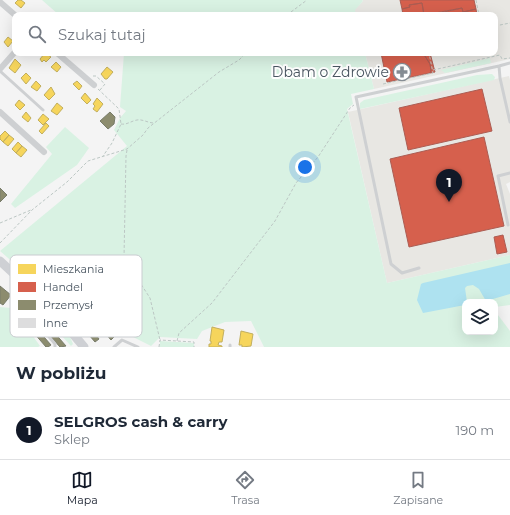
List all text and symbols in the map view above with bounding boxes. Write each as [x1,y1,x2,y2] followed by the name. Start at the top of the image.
[12,12,498,56] search box
[26,23,48,45] icon: search
[58,25,146,44] text: Szukaj tutaj
[392,62,412,82] pharmacy icon: Dbam o Zdrowie
[272,63,389,81] place label: Dbam o Zdrowie
[295,157,315,177] your location
[436,169,462,202] pin: 1
[10,255,142,337] legend
[43,262,104,276] text: Mieszkania
[43,280,83,294] text: Handel
[43,298,94,312] text: Przemysł
[462,299,498,335] map controls
[462,299,498,335] button: layers
[43,316,68,330] text: Inne
[16,363,106,383] text: W pobliżu
[54,412,227,431] text: SELGROS cash & carry
[26,422,32,438] text: 1
[456,422,494,438] text: 190 m
[54,431,90,447] text: Sklep
[67,469,98,507] tab: Mapa
[231,469,260,507] tab: Trasa
[393,469,443,507] tab: Zapisane

